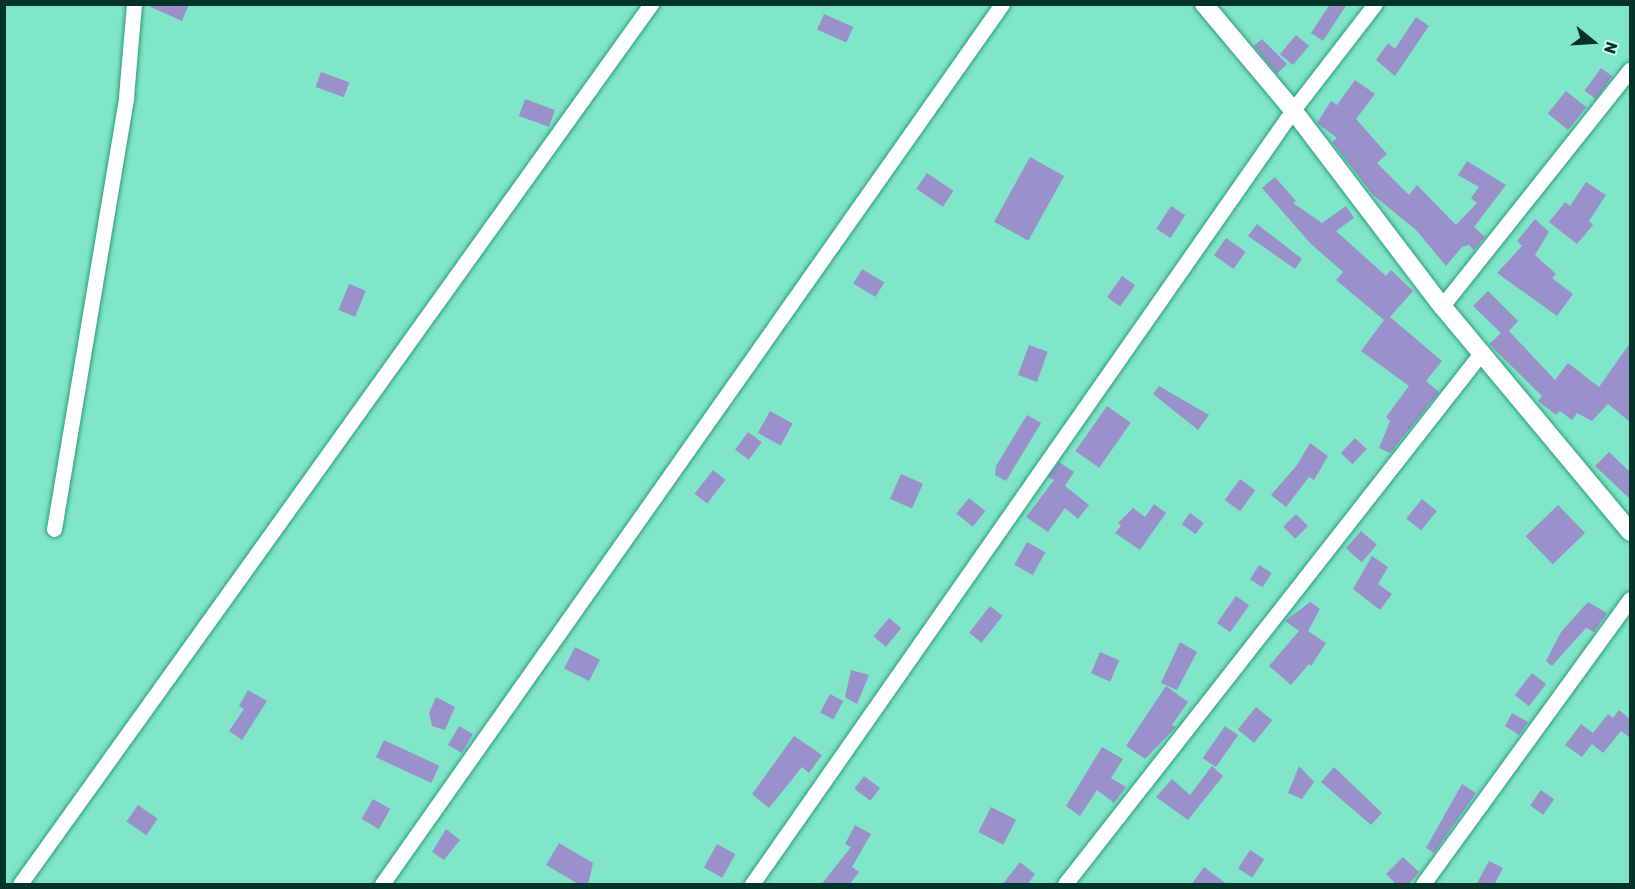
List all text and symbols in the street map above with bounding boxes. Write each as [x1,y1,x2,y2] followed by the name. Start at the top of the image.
[1563,12,1623,72] north arrow
[1600,39,1621,56] text: N

